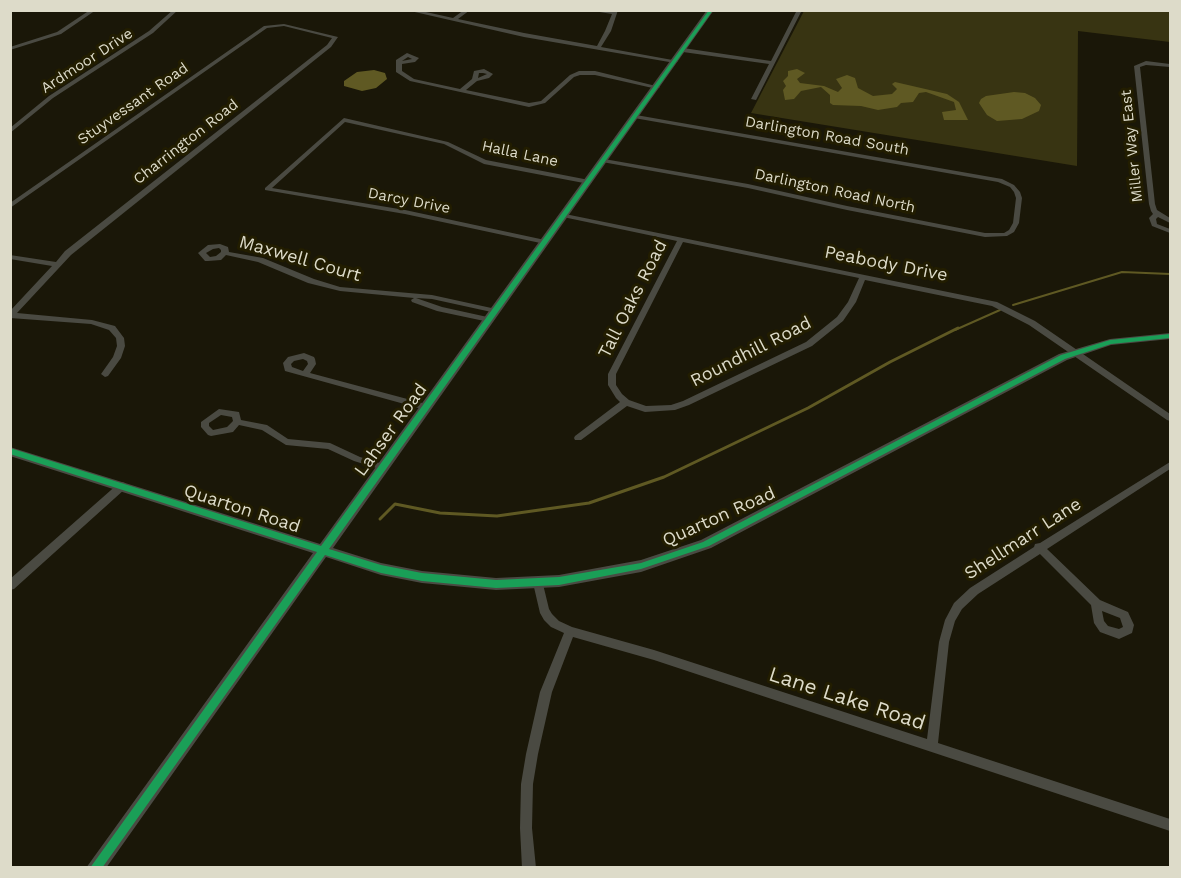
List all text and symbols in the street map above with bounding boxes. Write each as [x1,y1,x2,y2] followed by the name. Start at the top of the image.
[38,25,136,97] street label: Ardmoor Drive
[74,59,192,149] street label: Stuyvessant Road
[1117,89,1147,203] street label: Miller Way East
[130,96,242,188] street label: Charrington Road
[744,113,910,159] street label: Darlington Road South
[480,137,560,171] street label: Halla Lane
[753,165,917,217] street label: Darlington Road North
[366,184,452,218] street label: Darcy Drive
[236,231,364,287] street label: Maxwell Court
[594,236,672,362] street label: Tall Oaks Road
[823,241,949,287] street label: Peabody Drive
[687,312,815,392] street label: Roundhill Road
[350,379,432,481] street label: Lahser Road
[181,480,303,538] street label: Quarton Road
[659,483,779,551] street label: Quarton Road
[961,493,1085,585] street label: Shellmarr Lane
[765,662,929,736] street label: Lane Lake Road

